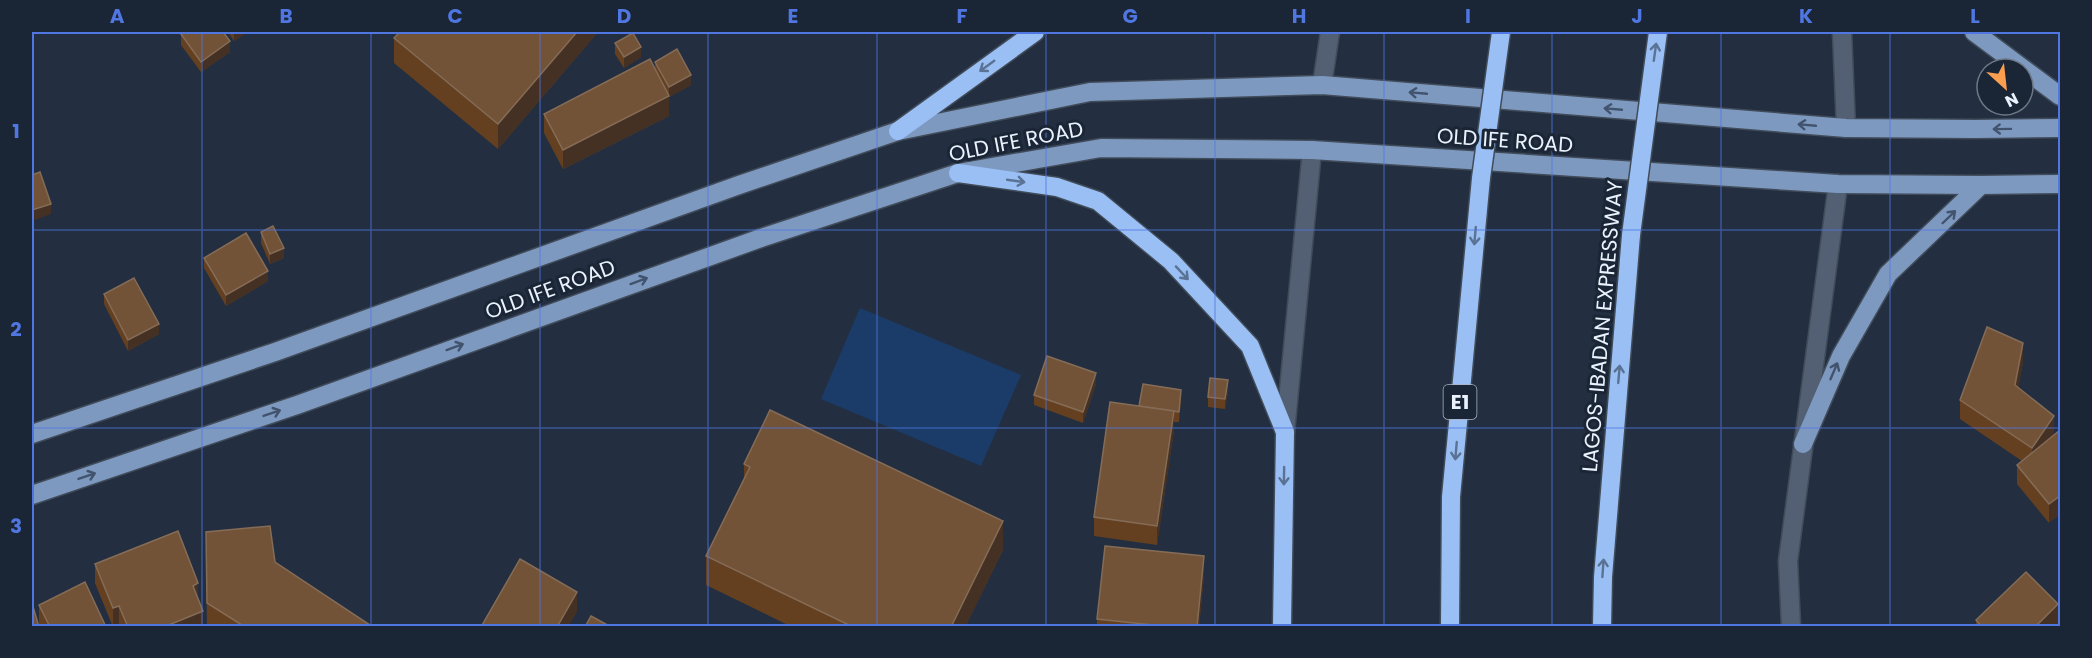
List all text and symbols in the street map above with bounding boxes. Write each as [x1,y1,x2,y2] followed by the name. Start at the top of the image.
[110,2,125,30] text: A
[279,2,293,30] text: B
[447,2,463,30] text: C
[617,2,631,30] text: D
[788,2,798,30] text: E
[957,2,968,30] text: F
[1122,2,1138,30] text: G
[1292,2,1306,30] text: H
[1465,2,1471,30] text: I
[1631,2,1643,30] text: J
[1799,2,1813,30] text: K
[1970,2,1980,30] text: L
[1650,42,1661,62] one-way arrow
[1975,57,2035,117] north arrow
[980,60,996,72] one-way arrow
[1409,87,1429,98] one-way arrow
[2001,87,2022,113] text: N
[1603,103,1623,114] one-way arrow
[946,114,1086,168] street label: OLD IFE ROAD
[12,117,20,145] text: 1
[1798,119,1818,130] one-way arrow
[1436,121,1574,159] street label: OLD IFE ROAD
[1993,123,2013,135] one-way arrow
[1006,176,1026,187] one-way arrow
[1575,179,1629,473] street label: LAGOS-IBADAN EXPRESSWAY
[1942,209,1957,224] one-way arrow
[1469,225,1480,245] one-way arrow
[481,252,619,326] street label: OLD IFE ROAD
[1175,265,1189,280] one-way arrow
[629,275,648,286] one-way arrow
[10,315,22,343] text: 2
[445,341,464,352] one-way arrow
[1829,362,1840,381] one-way arrow
[1614,364,1625,384] one-way arrow
[1444,385,1476,419] road number: E1
[262,407,281,418] one-way arrow
[1450,440,1461,460] one-way arrow
[1278,465,1290,485] one-way arrow
[77,469,96,480] one-way arrow
[10,512,22,540] text: 3
[1598,559,1609,579] one-way arrow

